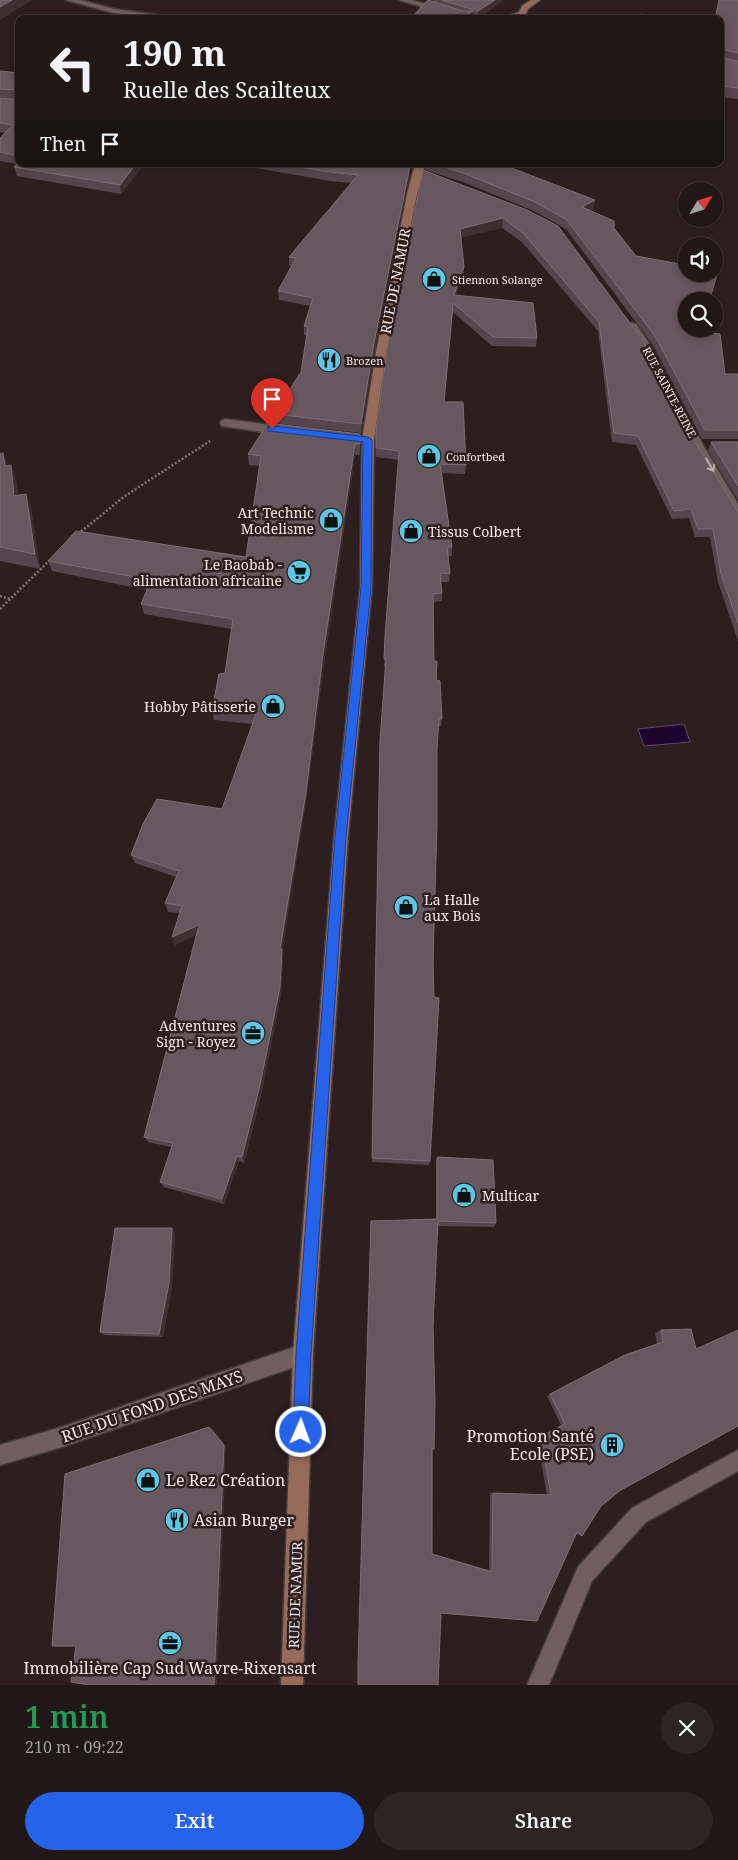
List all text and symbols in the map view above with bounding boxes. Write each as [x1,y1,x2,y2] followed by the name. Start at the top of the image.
[123,29,226,76] text: 190 m
[40,35,105,100] icon: left
[123,74,330,104] text: Ruelle des Scailteux
[96,130,124,158] icon: arrive
[40,131,86,157] text: Then
[678,182,722,228] north arrow
[678,182,723,337] map controls
[375,226,415,335] street label: RUE DE NAMUR
[678,237,723,282] button: sound
[421,266,447,292] shop icon: Stiennon Solange
[452,272,543,287] place label: Stiennon Solange
[678,292,723,337] button: search
[640,344,700,440] street label: RUE SAINTE-REINE
[316,347,342,373] restaurant icon: Brozen
[346,353,383,368] place label: Brozen
[251,378,293,429] pin
[258,385,286,413] icon: arrive
[416,443,442,469] shop icon: Confortbed
[446,449,505,464] place label: Confortbed
[705,458,715,472] one-way arrow
[237,503,314,538] place label: Art Technic Modelisme
[318,507,344,533] shop icon: Art Technic Modelisme
[398,518,424,544] shop icon: Tissus Colbert
[428,522,521,541] place label: Tissus Colbert
[133,555,282,590] place label: Le Baobab - alimentation africaine
[286,559,312,585] supermarket icon: Le Baobab - alimentation africaine
[260,693,286,719] shop icon: Hobby Pâtisserie
[144,697,256,716] place label: Hobby Pâtisserie
[424,890,481,925] place label: La Halle aux Bois
[393,894,419,920] shop icon: La Halle aux Bois
[156,1016,236,1051] place label: Adventures Sign - Royez
[240,1020,266,1046] office icon: Adventures Sign - Royez
[451,1182,477,1208] shop icon: Multicar
[482,1186,540,1205] place label: Multicar
[58,1365,246,1447] street label: RUE DU FOND DES MAYS
[274,1405,326,1457] position arrow
[467,1425,594,1465] place label: Promotion Santé Ecole (PSE)
[599,1432,625,1458] building icon: Promotion Santé Ecole (PSE)
[135,1467,161,1493] shop icon: Le Rez Création
[166,1469,285,1491] place label: Le Rez Création
[164,1507,190,1533] restaurant icon: Asian Burger
[194,1509,294,1531] place label: Asian Burger
[284,1540,306,1649] street label: RUE DE NAMUR
[157,1630,183,1656] office icon: Immobilière Cap Sud Wavre-Rixensart
[24,1657,317,1679] place label: Immobilière Cap Sud Wavre-Rixensart
[25,1696,109,1737] text: 1 min
[661,1702,713,1754] button: close
[25,1736,124,1758] text: 210 m · 09:22
[25,1792,364,1850] button: Exit
[374,1792,713,1850] button: Share

